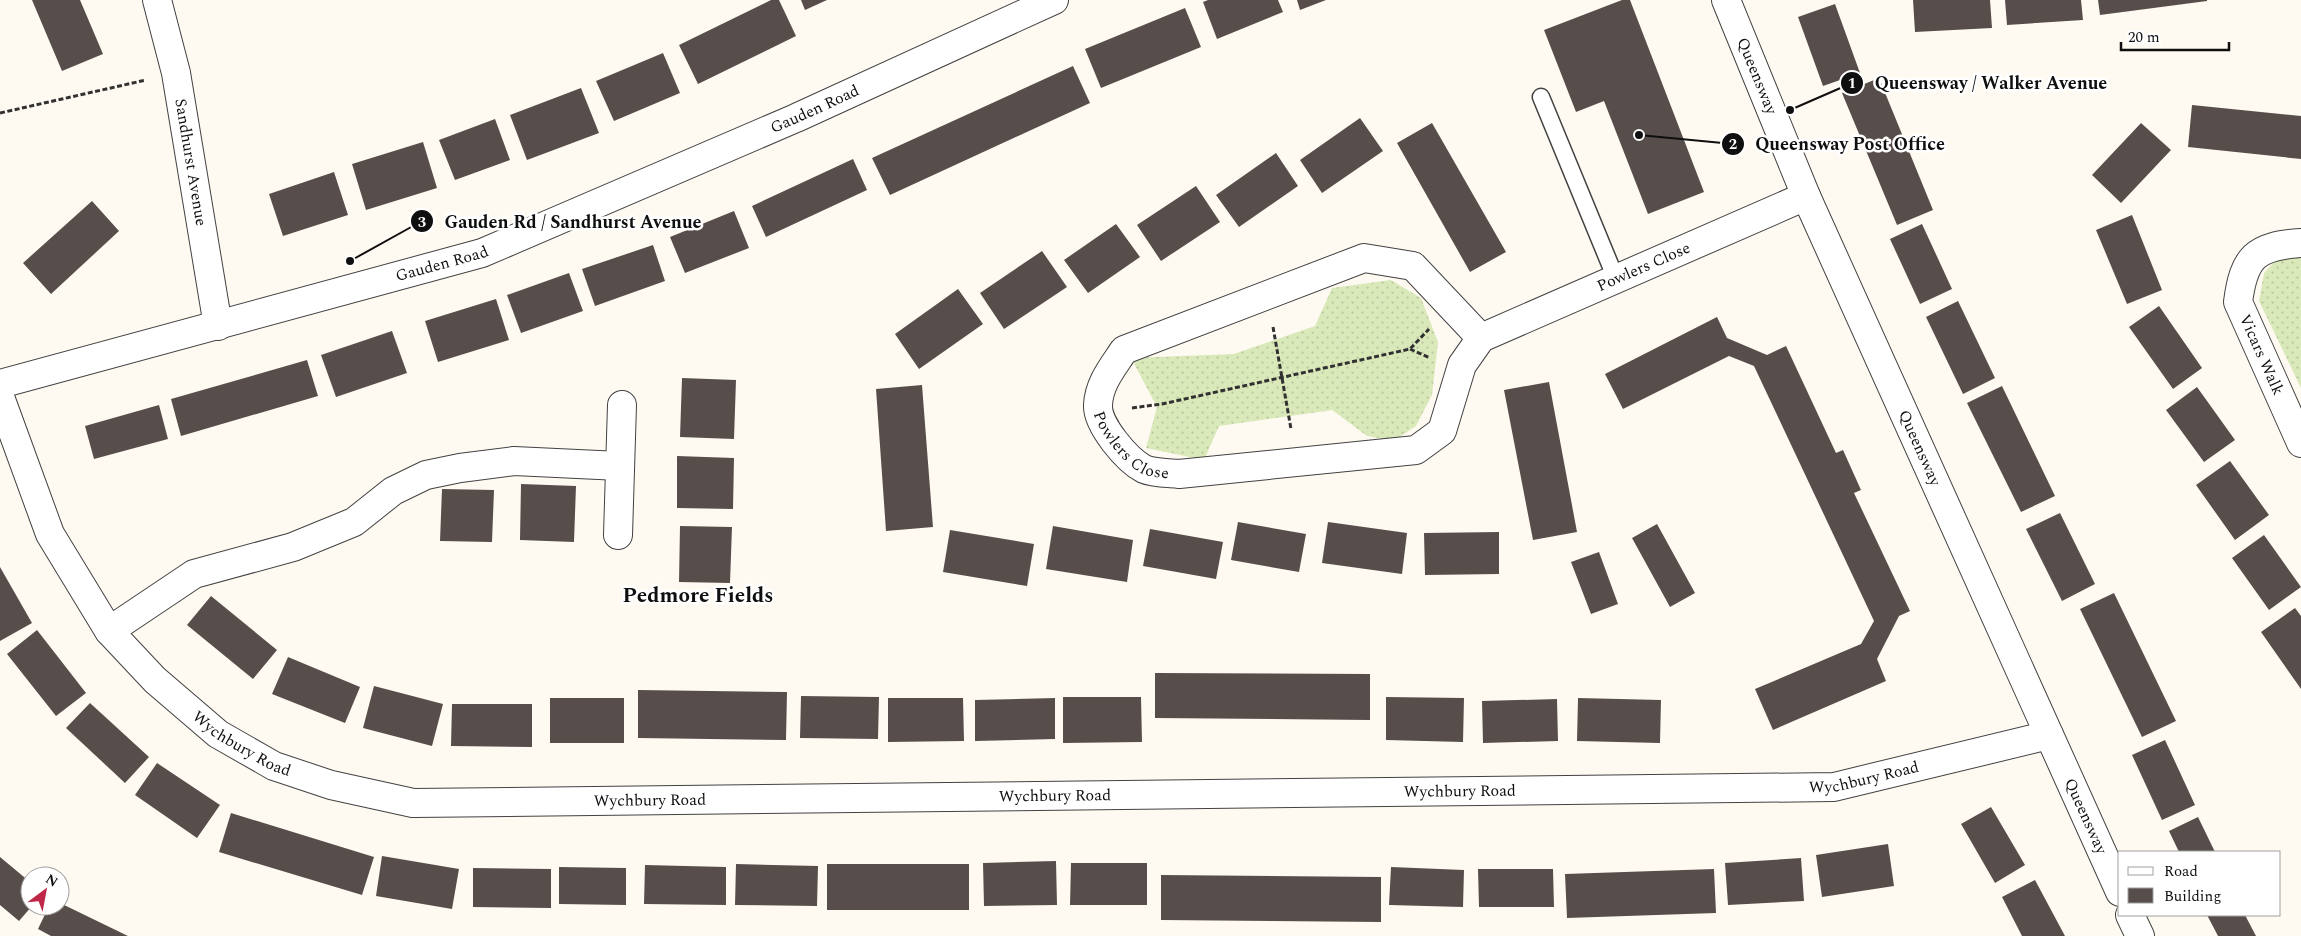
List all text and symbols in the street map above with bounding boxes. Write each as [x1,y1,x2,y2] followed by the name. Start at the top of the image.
[2121,20,2228,52] scale bar
[2128,26,2160,49] text: 20 m
[1731,34,1784,119] street label: Queensway
[1840,66,2117,99] callout: Queensway / Walker Avenue
[1875,70,2107,97] text: Queensway / Walker Avenue
[1848,72,1856,95] text: 1
[767,79,863,140] street label: Gauden Road
[168,97,213,228] street label: Sandhurst Avenue
[1720,127,1955,160] callout: Queensway Post Office
[1755,131,1945,158] text: Queensway Post Office
[1729,133,1737,156] text: 2
[409,205,711,238] callout: Gauden Rd / Sandhurst Avenue
[445,209,702,236] text: Gauden Rd / Sandhurst Avenue
[418,211,426,234] text: 3
[1593,236,1694,298] street label: Powlers Close
[393,240,492,288] street label: Gauden Road
[2233,310,2290,399] street label: Vicars Walk
[1892,406,1948,491] street label: Queensway
[1087,408,1170,485] street label: Powlers Close
[623,580,773,612] district label: Pedmore Fields
[187,705,294,783] street label: Wychbury Road
[1809,755,1921,799] street label: Wychbury Road
[2058,774,2114,859] street label: Queensway
[1404,779,1516,804] street label: Wychbury Road
[999,783,1111,808] street label: Wychbury Road
[594,788,706,813] street label: Wychbury Road
[2118,851,2281,916] legend
[2164,860,2198,883] text: Road
[20,866,70,916] north arrow
[41,868,62,892] text: N
[2164,885,2221,908] text: Building

